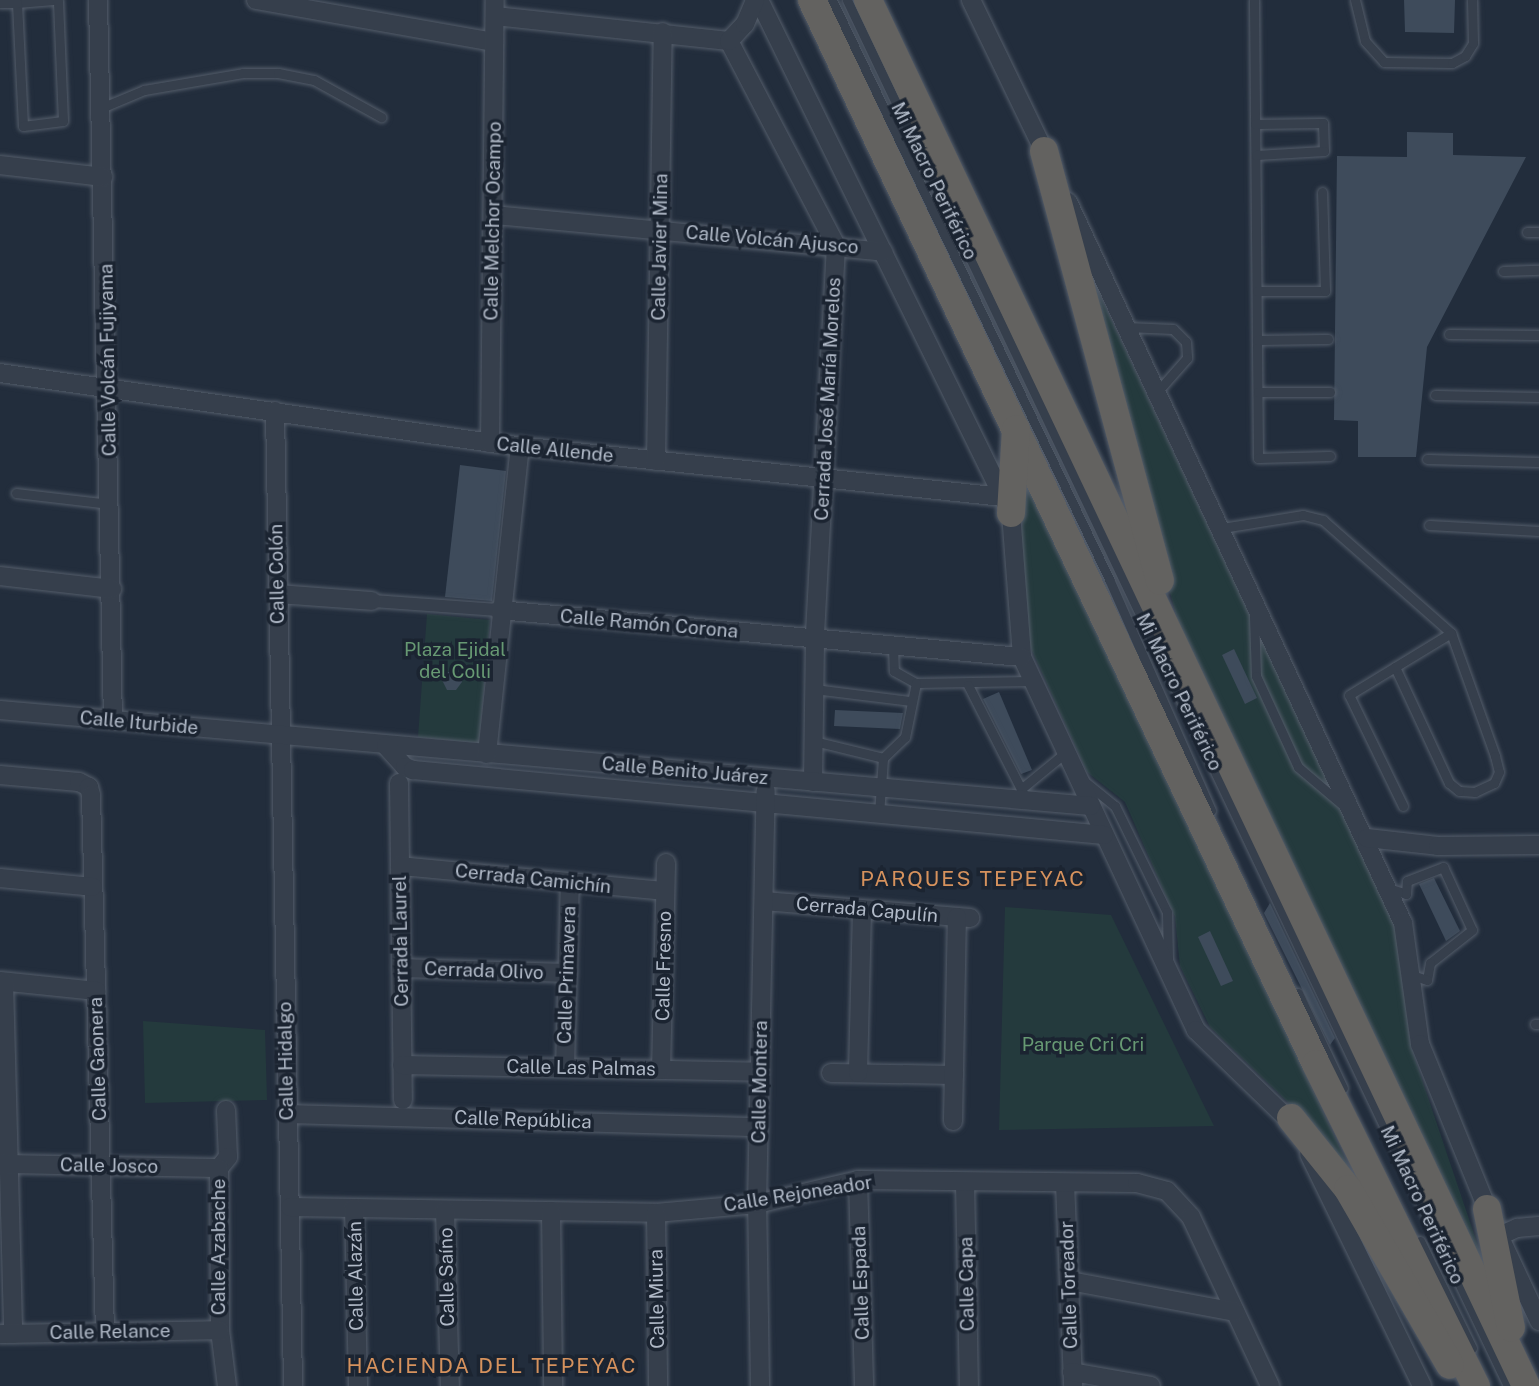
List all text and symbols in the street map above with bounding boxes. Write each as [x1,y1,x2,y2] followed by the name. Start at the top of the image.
[886,99,982,263] street label: Mi Macro Periférico
[480,121,506,321] street label: Calle Melchor Ocampo
[647,173,673,321] street label: Calle Javier Mina
[684,221,860,259] street label: Calle Volcán Ajusco
[95,263,121,457] street label: Calle Volcán Fujiyama
[810,277,846,521] street label: Cerrada José María Morelos
[495,433,615,467] street label: Calle Allende
[265,524,289,624] street label: Calle Colón
[559,605,739,643] street label: Calle Ramón Corona
[1131,610,1227,774] street label: Mi Macro Periférico
[404,639,506,683] park label: Plaza Ejidal del Colli
[79,706,199,740] street label: Calle Iturbide
[601,752,769,790] street label: Calle Benito Juárez
[454,859,612,899] street label: Cerrada Camichín
[862,866,1084,892] district label: PARQUES TEPEYAC
[388,875,414,1007] street label: Cerrada Laurel
[795,892,939,928] street label: Cerrada Capulín
[553,906,581,1044] street label: Calle Primavera
[652,911,676,1021] street label: Calle Fresno
[424,958,544,984] street label: Cerrada Olivo
[84,997,112,1121] street label: Calle Gaonera
[274,1001,298,1121] street label: Calle Hidalgo
[748,1020,772,1144] street label: Calle Montera
[1022,1034,1144,1056] park label: Parque Cri Cri
[506,1055,656,1081] street label: Calle Las Palmas
[454,1106,592,1134] street label: Calle República
[1375,1122,1469,1288] street label: Mi Macro Periférico
[60,1154,158,1178] street label: Calle Josco
[722,1171,874,1217] street label: Calle Rejoneador
[208,1179,230,1315] street label: Calle Azabache
[344,1221,368,1331] street label: Calle Alazán
[1055,1221,1083,1349] street label: Calle Toreador
[848,1225,874,1341] street label: Calle Espada
[435,1227,459,1327] street label: Calle Saíno
[955,1236,979,1332] street label: Calle Capa
[645,1249,669,1349] street label: Calle Miura
[49,1320,171,1344] street label: Calle Relance
[349,1353,635,1379] district label: HACIENDA DEL TEPEYAC

